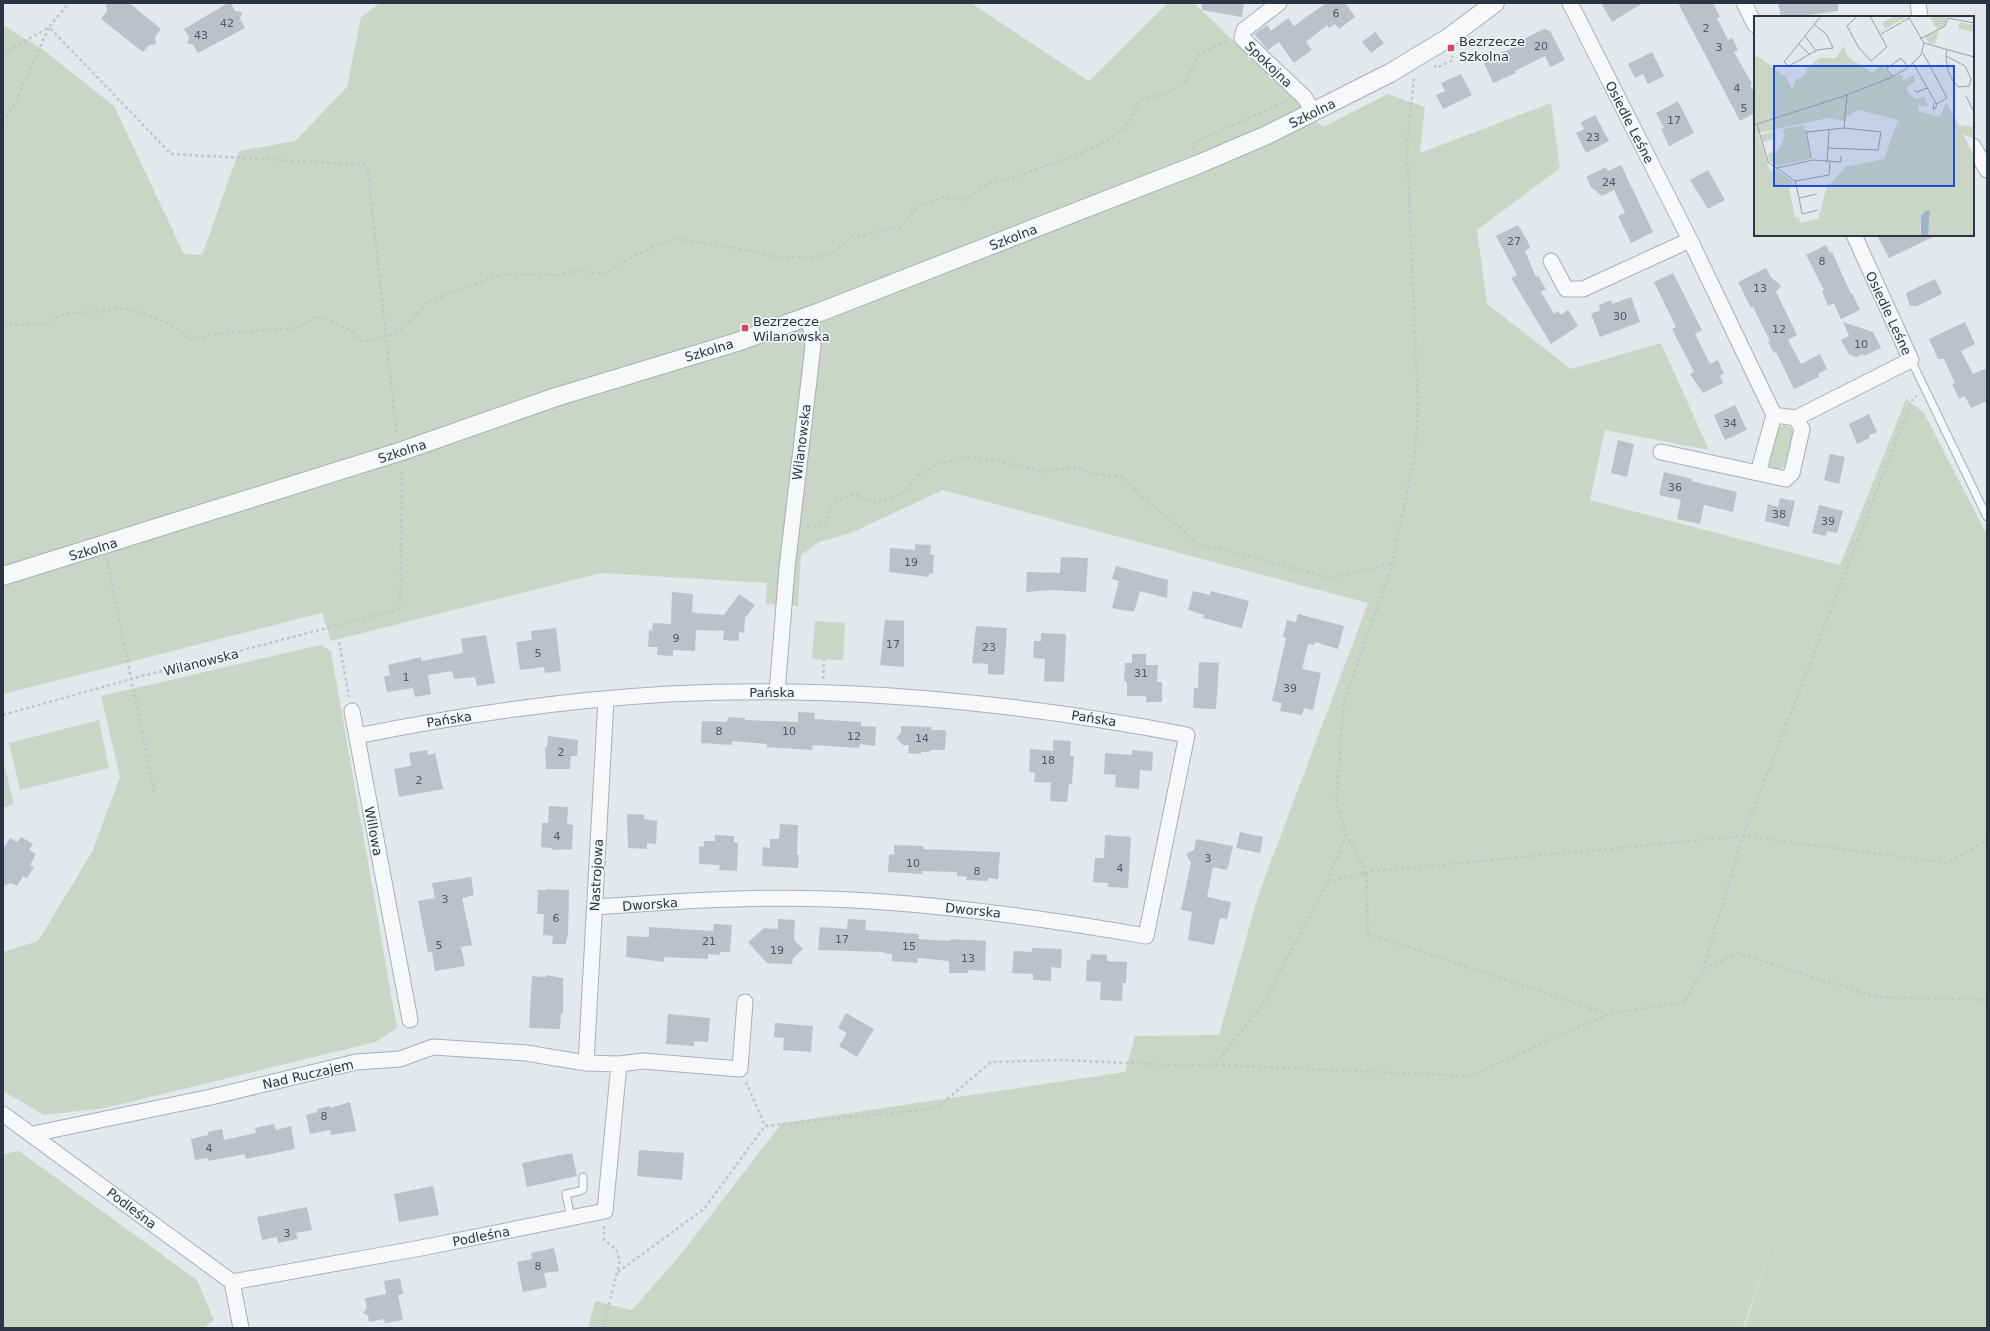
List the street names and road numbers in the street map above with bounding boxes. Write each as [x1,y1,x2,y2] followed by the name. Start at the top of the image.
[1242,38,1295,90] street label: Spokojna
[1602,78,1657,166] street label: Osiedle Leśne
[1286,96,1338,131] street label: Szkolna
[987,222,1039,253] street label: Szkolna
[1863,269,1914,357] street label: Osiedle Leśne
[683,336,735,365] street label: Szkolna
[789,403,814,481] street label: Wilanowska
[376,437,428,466] street label: Szkolna
[67,535,119,564] street label: Szkolna
[162,646,240,679] street label: Wilanowska
[749,685,795,700] street label: Pańska
[1070,708,1118,729] street label: Pańska
[425,709,473,730] street label: Pańska
[361,805,386,857] street label: Willowa
[587,838,606,912] street label: Nastrojowa
[622,895,678,914] street label: Dworska
[944,900,1002,921] street label: Dworska
[261,1057,355,1092] street label: Nad Ruczajem
[104,1185,159,1232] street label: Podleśna
[451,1224,511,1249] street label: Podleśna

